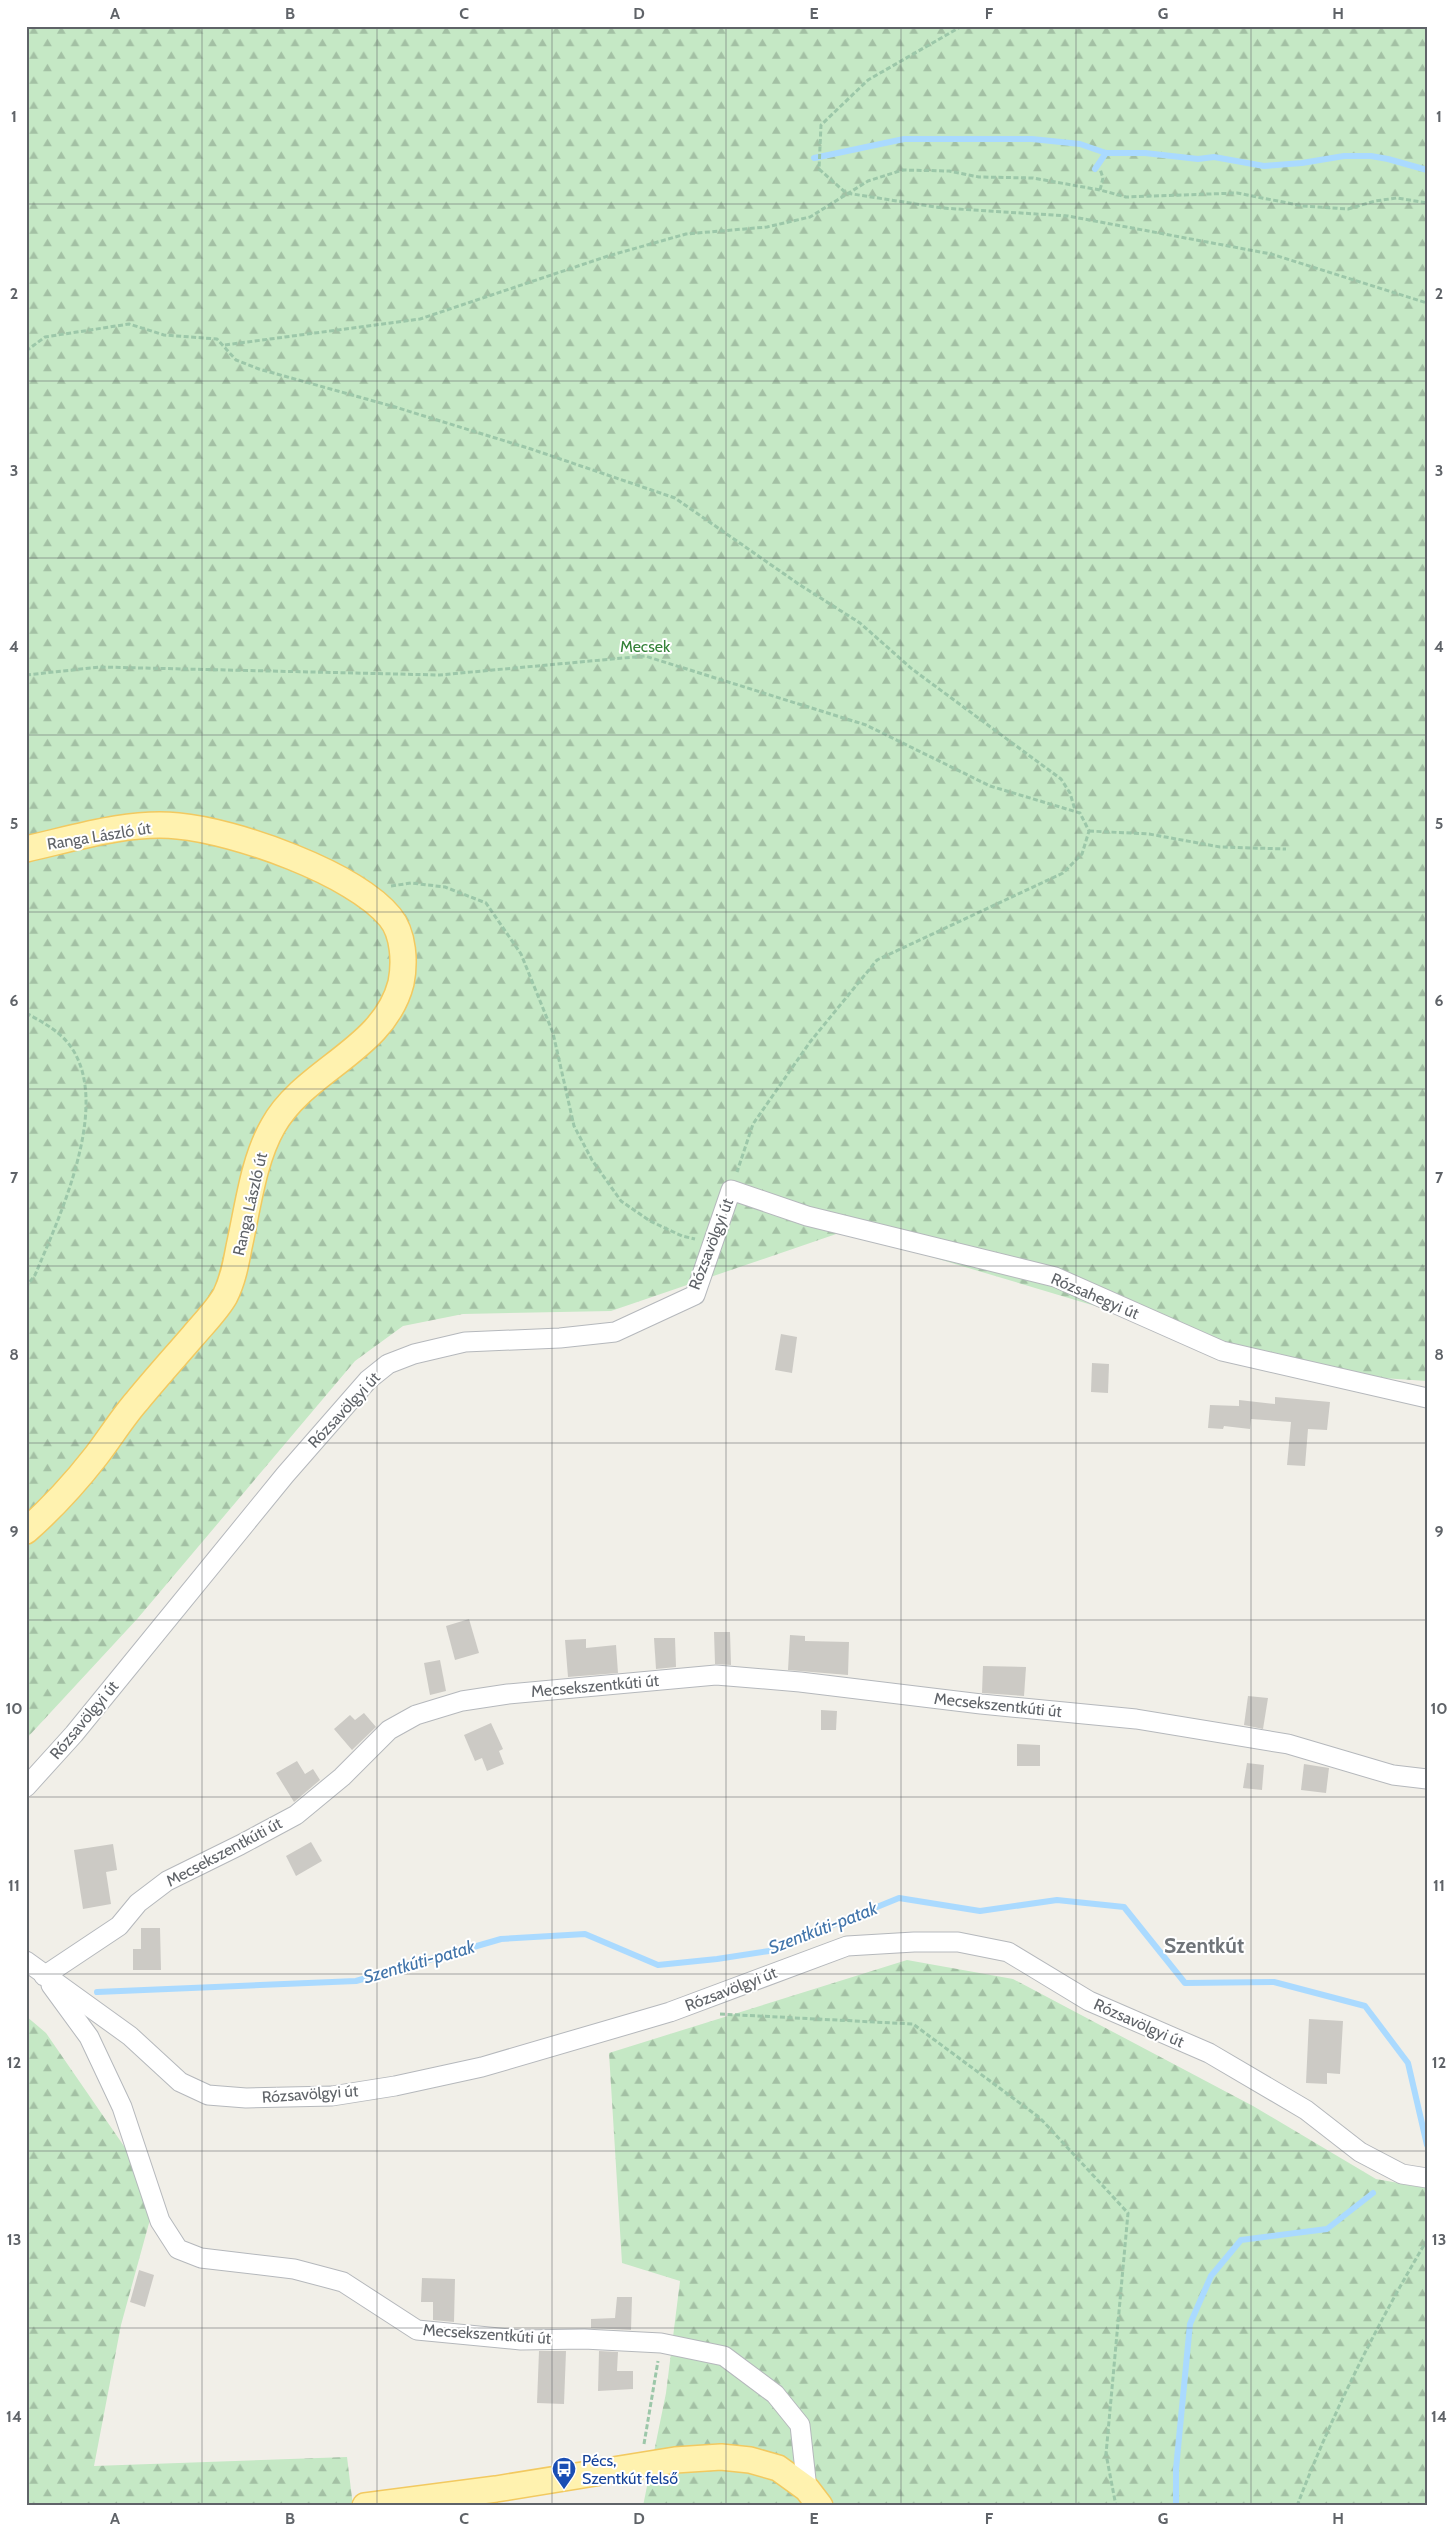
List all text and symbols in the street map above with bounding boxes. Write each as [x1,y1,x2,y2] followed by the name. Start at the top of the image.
[110,4,120,23] text: A
[285,4,295,23] text: B
[459,4,469,23] text: C
[633,4,645,23] text: D
[809,4,819,23] text: E
[985,4,994,23] text: F
[1158,4,1168,23] text: G
[1332,4,1344,23] text: H
[11,107,17,126] text: 1
[1436,107,1442,126] text: 1
[10,284,18,303] text: 2
[1435,284,1443,303] text: 2
[10,461,18,480] text: 3
[1435,461,1443,480] text: 3
[9,637,19,656] text: 4
[620,637,671,656] park label: Mecsek
[1434,637,1444,656] text: 4
[10,814,18,833] text: 5
[1435,814,1443,833] text: 5
[46,818,153,854] street label: Ranga László út
[10,991,19,1010] text: 6
[1435,991,1444,1010] text: 6
[229,1150,271,1257] street label: Ranga László út
[10,1168,19,1187] text: 7
[1435,1168,1444,1187] text: 7
[685,1195,737,1293] street label: Rózsavölgyi út
[1048,1269,1142,1323] street label: Rózsahegyi út
[9,1345,19,1364] text: 8
[1434,1345,1444,1364] text: 8
[304,1368,384,1452] street label: Rózsavölgyi út
[10,1522,19,1541] text: 9
[1435,1522,1444,1541] text: 9
[530,1671,660,1701] street label: Mecsekszentkúti út
[46,1676,123,1763] street label: Rózsavölgyi út
[933,1689,1063,1721] street label: Mecsekszentkúti út
[5,1699,23,1718] text: 10
[1430,1699,1448,1718] text: 10
[163,1813,286,1891] street label: Mecsekszentkúti út
[8,1876,20,1895] text: 11
[1433,1876,1445,1895] text: 11
[765,1897,882,1959] water label: Szentkúti-patak
[1164,1933,1244,1958] district label: Szentkút
[361,1935,479,1988] water label: Szentkúti-patak
[682,1963,780,2015] street label: Rózsavölgyi út
[1091,1995,1188,2052] street label: Rózsavölgyi út
[7,2053,21,2072] text: 12
[1432,2053,1446,2072] text: 12
[261,2081,359,2107] street label: Rózsavölgyi út
[7,2230,21,2249] text: 13
[1432,2230,1446,2249] text: 13
[422,2320,552,2348] street label: Mecsekszentkúti út
[6,2407,22,2426] text: 14
[1431,2407,1447,2426] text: 14
[582,2451,678,2488] place label: Pécs, Szentkút felső
[551,2456,577,2490] bus stop icon: Pécs, Szentkút felső
[110,2509,120,2528] text: A
[285,2509,295,2528] text: B
[459,2509,469,2528] text: C
[633,2509,645,2528] text: D
[809,2509,819,2528] text: E
[985,2509,994,2528] text: F
[1158,2509,1168,2528] text: G
[1332,2509,1344,2528] text: H

